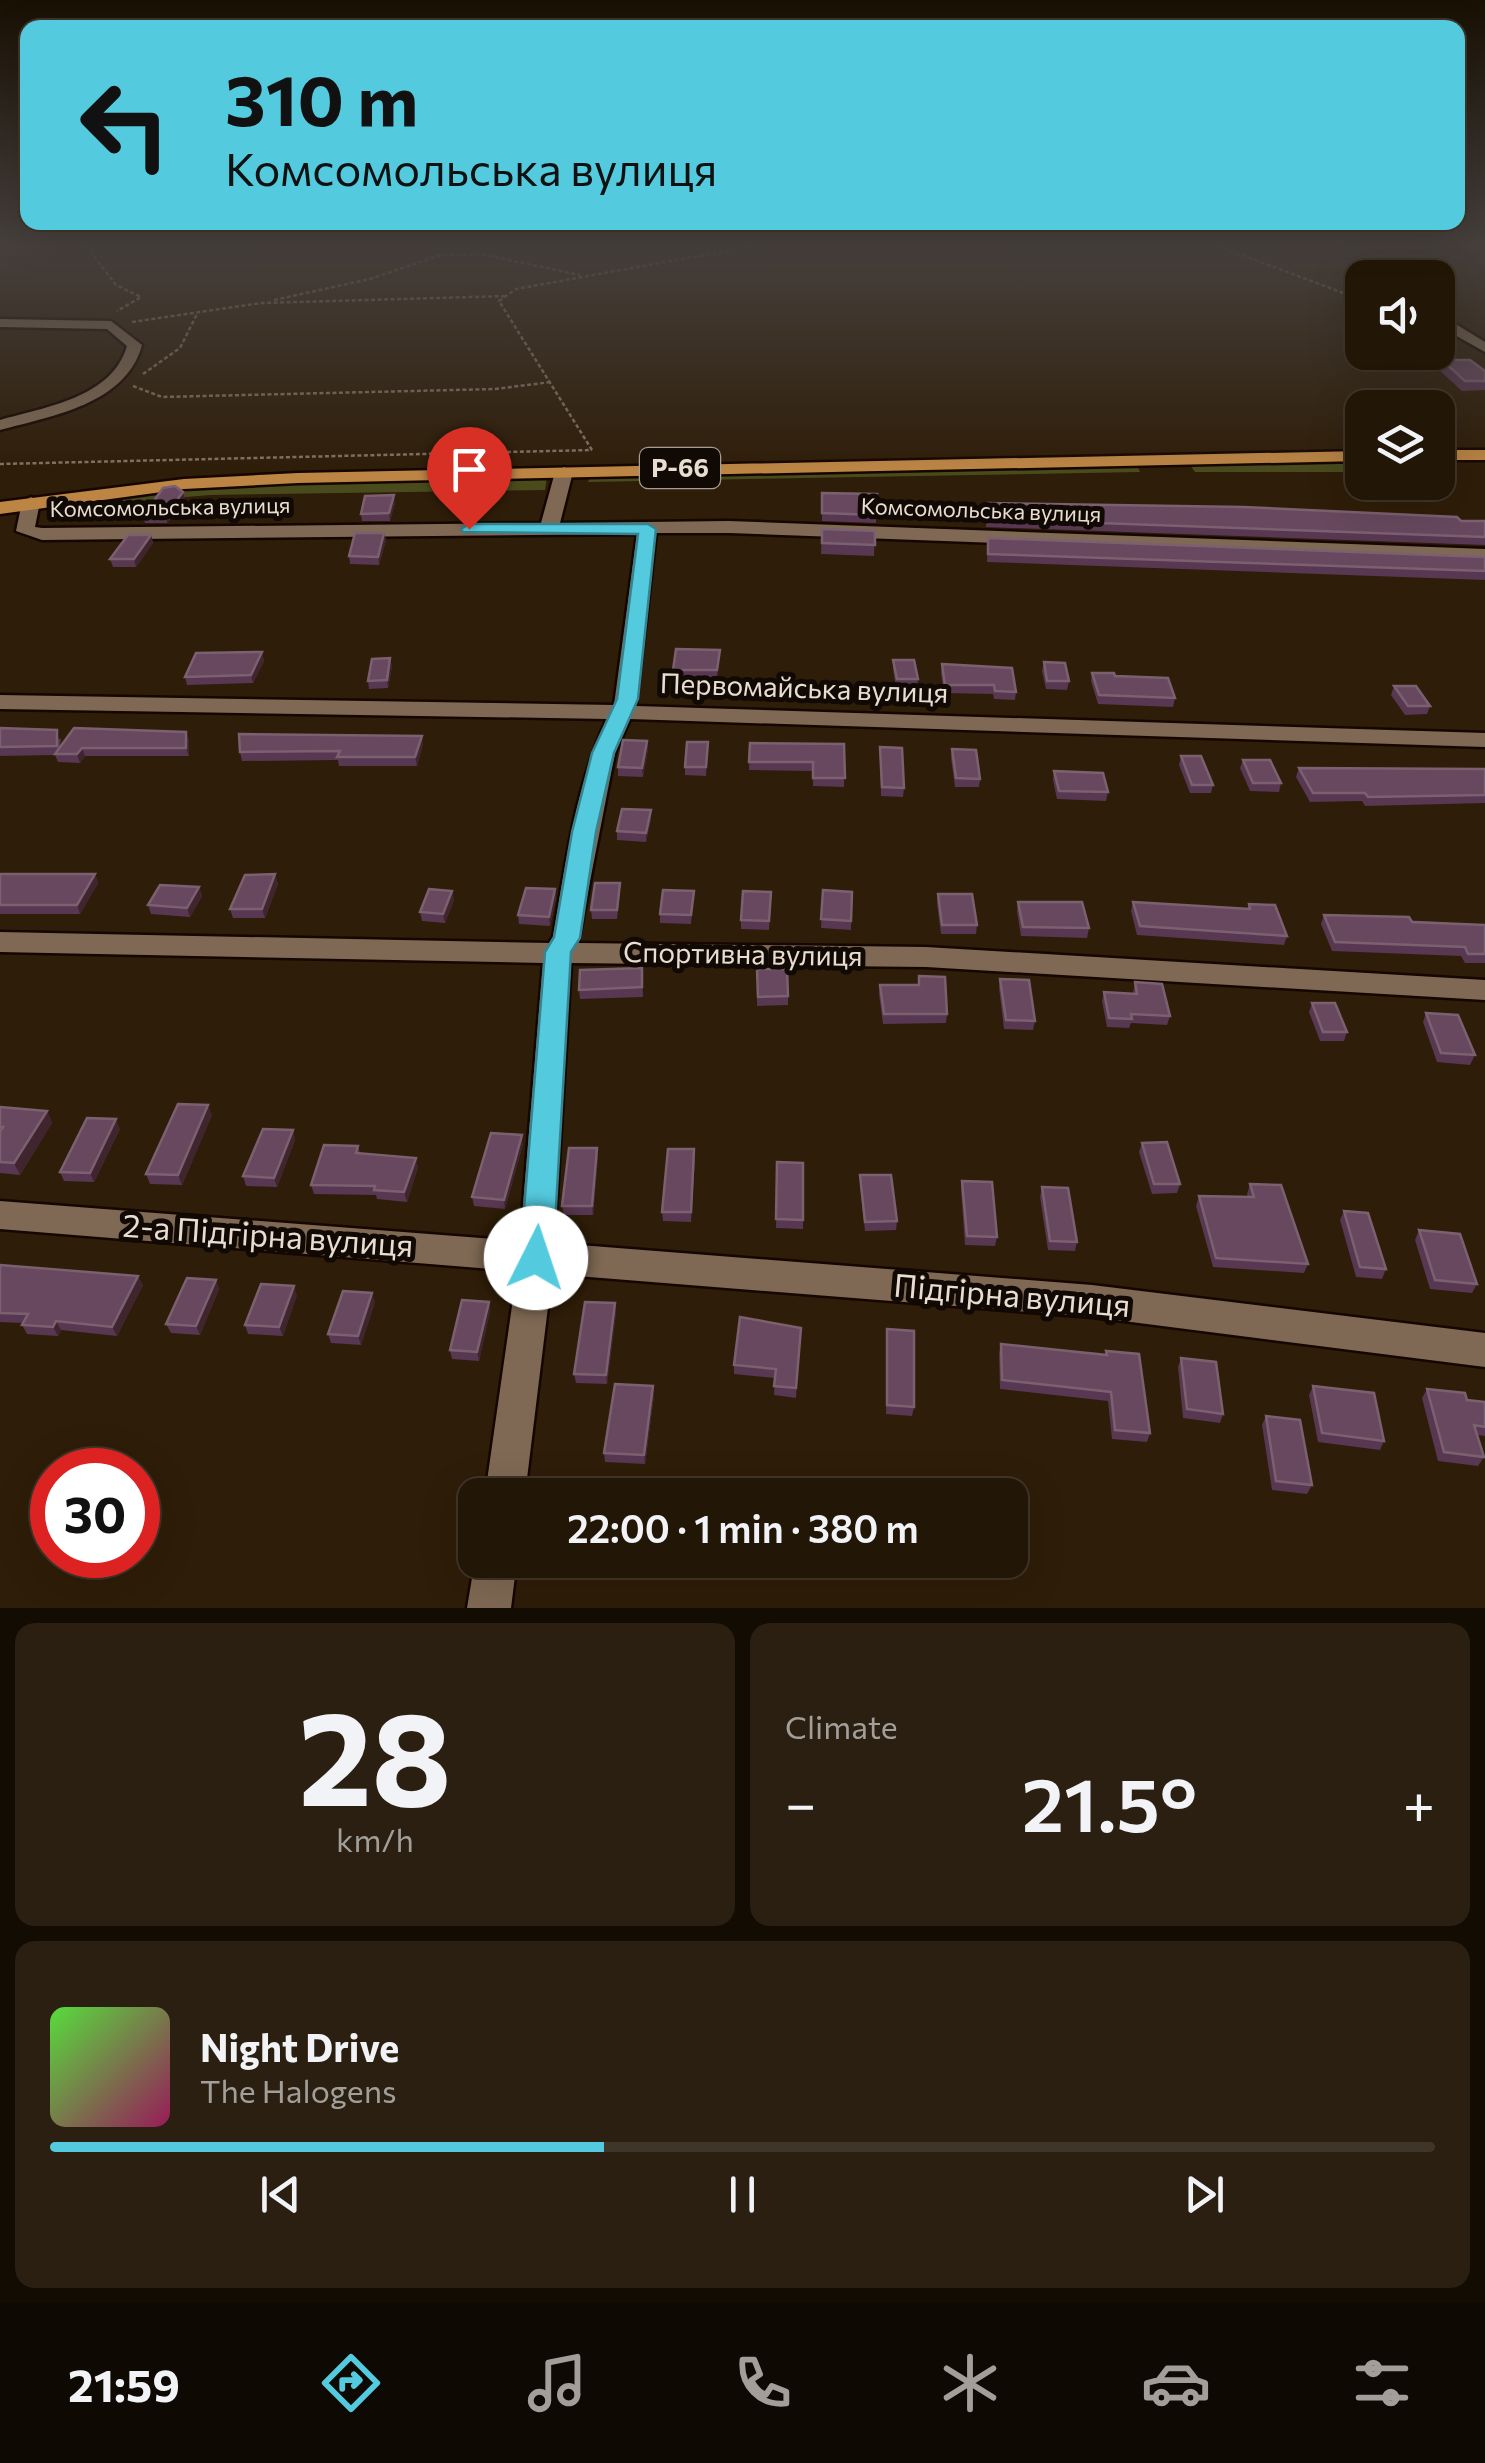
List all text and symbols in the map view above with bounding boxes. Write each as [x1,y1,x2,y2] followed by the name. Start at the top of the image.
[225,55,418,140] text: 310 m
[60,60,190,190] icon: left
[225,140,717,195] text: Комсомольська вулиця
[1345,260,1455,500] map controls
[1345,260,1455,370] button: sound
[1345,390,1455,500] button: layers
[427,427,512,530] pin
[442,442,497,497] icon: arrive
[640,448,720,488] road number: Р-66
[49,491,291,522] street label: Комсомольська вулиця
[860,492,1102,527] street label: Комсомольська вулиця
[659,665,949,709] street label: Первомайська вулиця
[623,934,863,972] street label: Спортивна вулиця
[121,1204,415,1264] street label: 2-а Підгірна вулиця
[484,1206,588,1310] position arrow
[892,1264,1132,1324] street label: Підгірна вулиця
[30,1448,160,1578] speed limit sign: 30
[567,1504,919,1551] text: 22:00 · 1 min · 380 m
[298,1674,452,1833] text: 28
[785,1706,898,1746] text: Climate
[1022,1756,1197,1847] text: 21.5°
[785,1768,816,1835] text: −
[1403,1768,1435,1835] text: +
[336,1819,414,1859] text: km/h
[200,2023,399,2070] text: Night Drive
[200,2070,397,2110] text: The Halogens
[253,2167,308,2222] icon: previous
[715,2167,770,2222] icon: pause
[1177,2167,1232,2222] icon: next
[316,2348,386,2418] icon: directions
[522,2348,592,2418] icon: music
[728,2348,798,2418] icon: phone
[935,2348,1005,2418] icon: climate
[1141,2348,1211,2418] icon: car
[1347,2348,1417,2418] icon: filters
[68,2356,180,2411] text: 21:59

